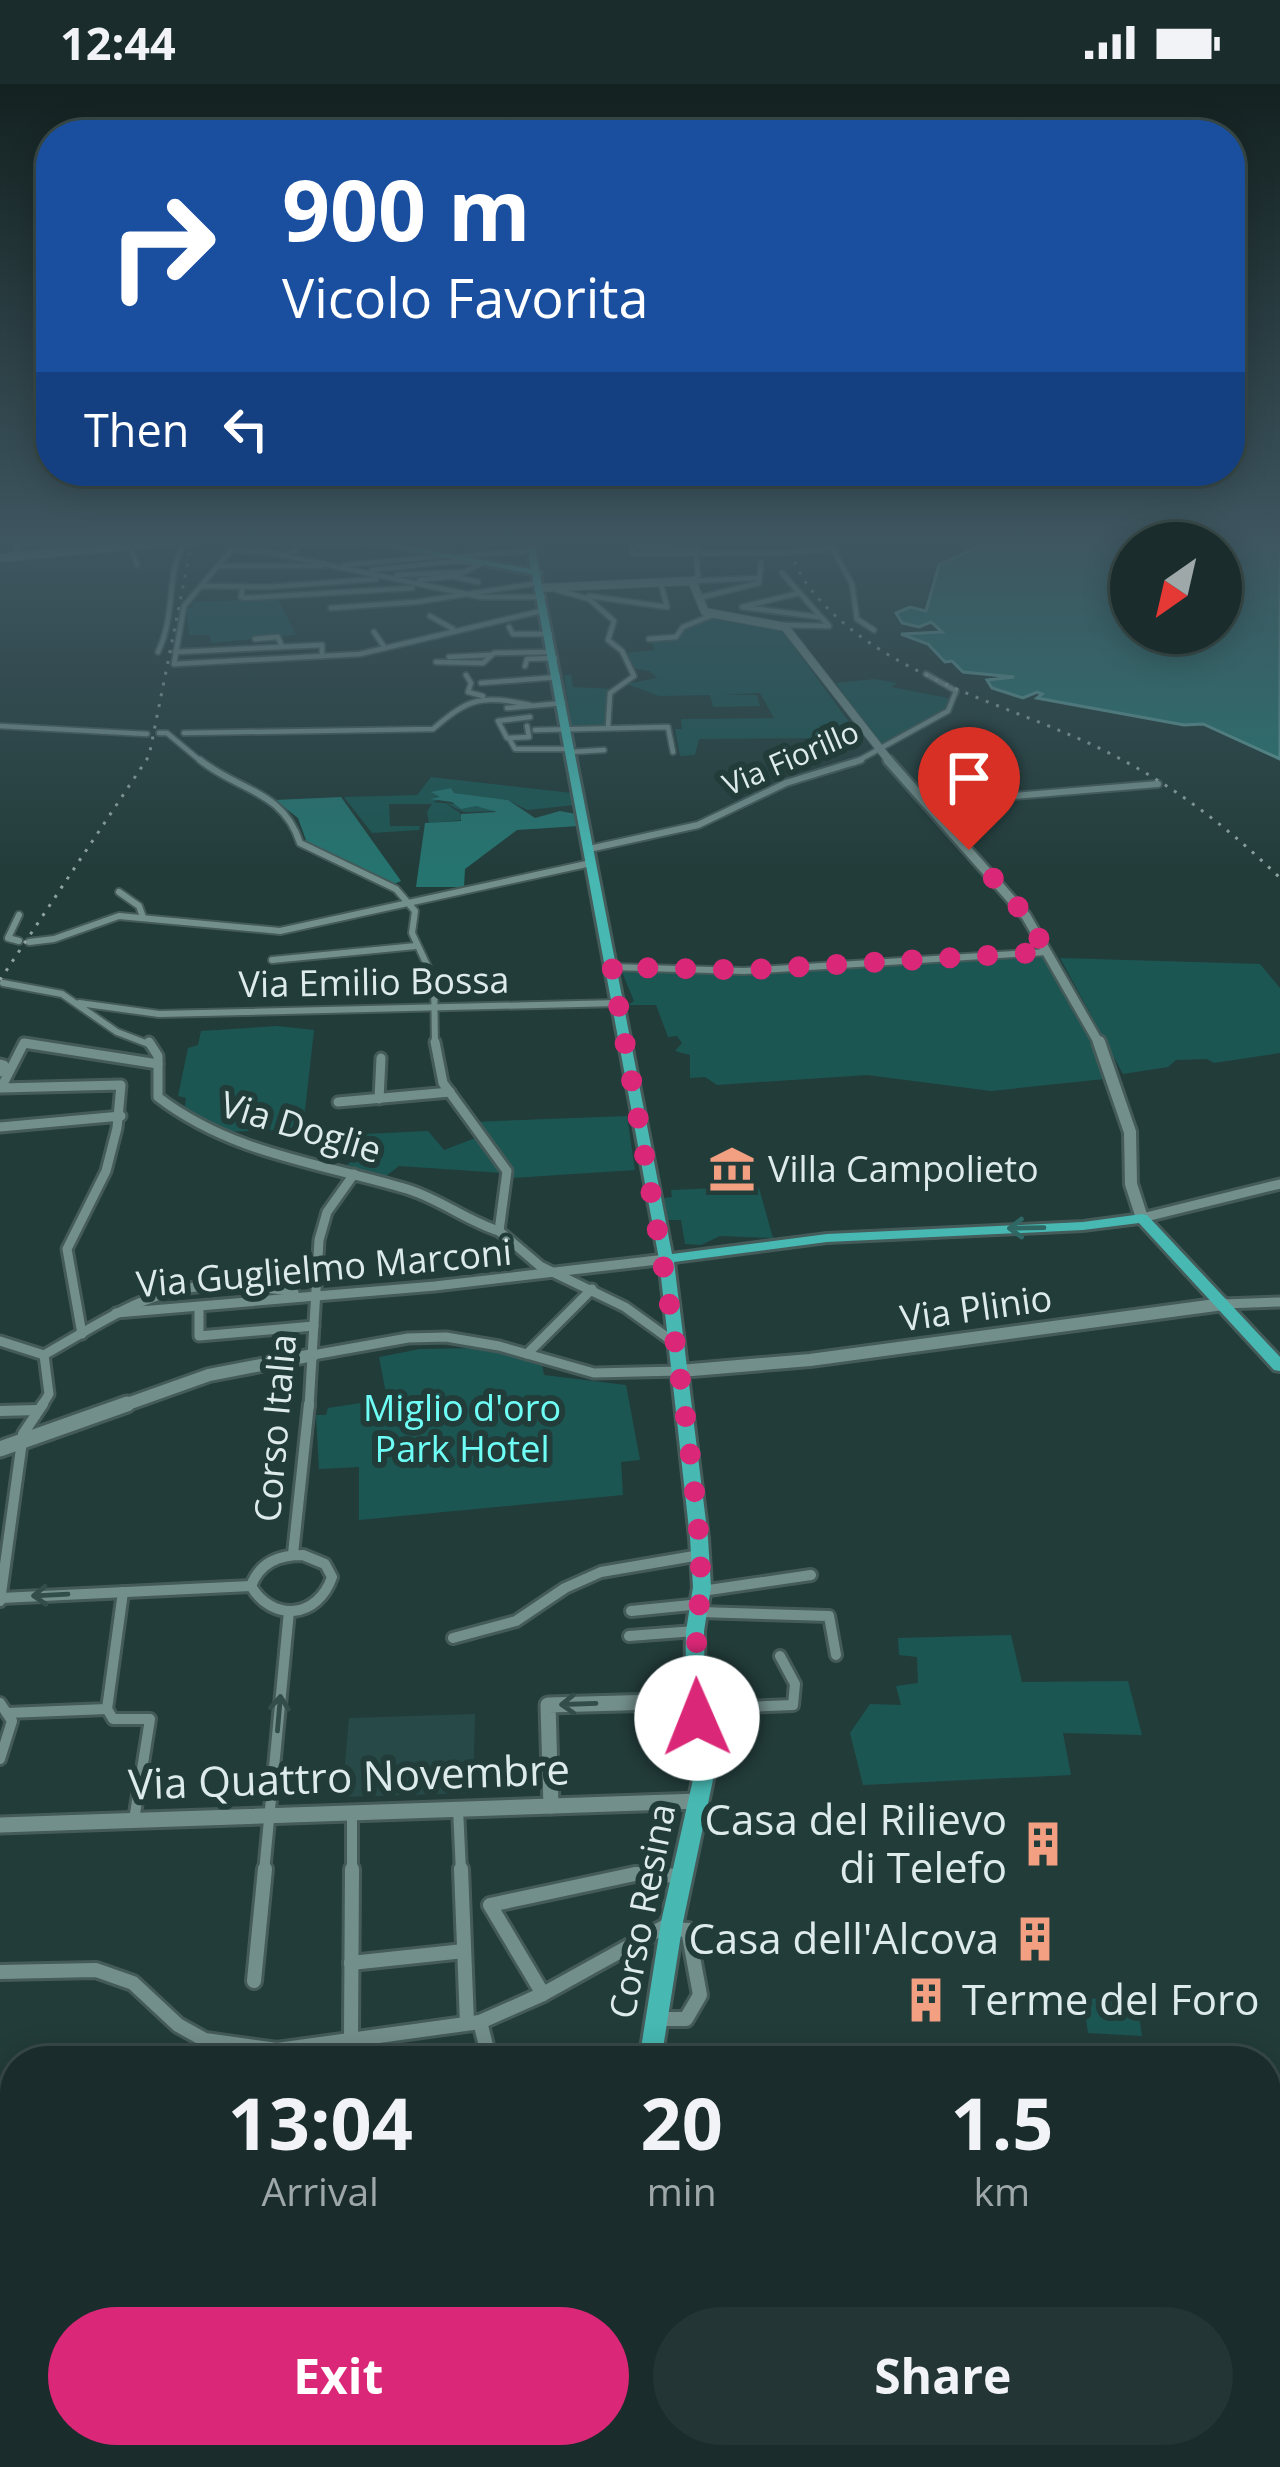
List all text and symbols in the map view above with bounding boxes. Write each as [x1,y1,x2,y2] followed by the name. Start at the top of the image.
[60,12,176,73] text: 12:44
[282,151,530,266] text: 900 m
[84,168,240,324] icon: right
[282,260,649,334] text: Vicolo Favorita
[213,396,279,462] icon: left
[84,399,189,460] text: Then
[1110,522,1242,654] north arrow
[1110,522,1242,654] map controls
[716,711,865,805] street label: Via Fiorillo
[918,727,1020,850] pin
[936,745,1002,811] icon: arrive
[238,955,510,1008] street label: Via Emilio Bossa
[215,1079,388,1174] street label: Via Doglie
[707,1144,757,1194] museum icon: Villa Campolieto
[768,1144,1039,1193] place label: Villa Campolieto
[1007,1217,1046,1239] one-way arrow
[134,1227,514,1308] street label: Via Guglielmo Marconi
[897,1273,1055,1342] street label: Via Plinio
[242,1332,307,1524] street label: Corso Italia
[363,1383,561,1473] park label: Miglio d'oro Park Hotel
[31,1584,70,1607] one-way arrow
[634,1655,760,1781] position arrow
[559,1693,598,1716] one-way arrow
[268,1694,291,1733] one-way arrow
[127,1739,571,1812] street label: Via Quattro Novembre
[705,1790,1007,1895] place label: Casa del Rilievo di Telefo
[597,1799,686,2023] street label: Corso Resina
[1018,1819,1068,1869] building icon: Casa del Rilievo di Telefo
[688,1909,999,1966] place label: Casa dell'Alcova
[1010,1914,1060,1964] building icon: Casa dell'Alcova
[962,1970,1259,2027] place label: Terme del Foro
[901,1975,951,2025] building icon: Terme del Foro
[228,2073,413,2171] text: 13:04
[640,2073,723,2171] text: 20
[950,2073,1053,2171] text: 1.5
[262,2164,379,2217] text: Arrival
[647,2164,717,2217] text: min
[974,2164,1030,2217] text: km
[48,2307,629,2445] button: Exit
[653,2307,1233,2445] button: Share

